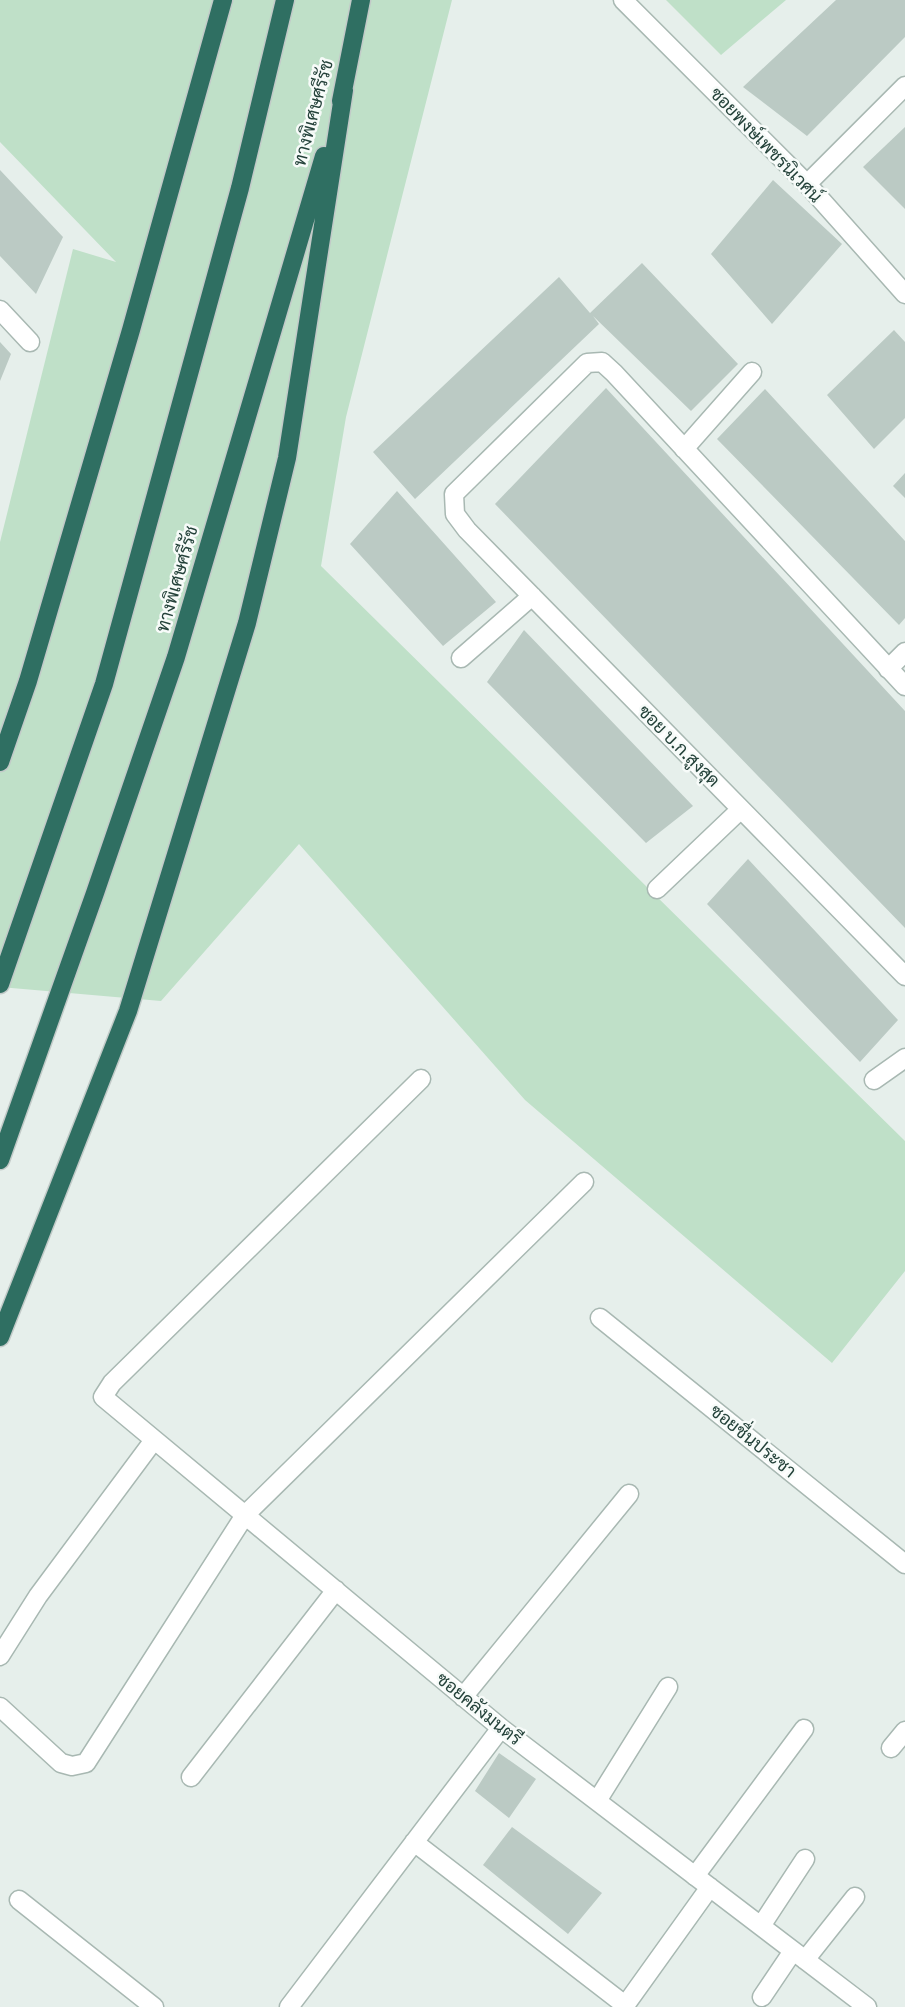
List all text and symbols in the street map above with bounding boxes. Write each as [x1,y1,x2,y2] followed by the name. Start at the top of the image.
[286,57,338,169] street label: ทางพิเศษศรีรัช
[705,81,828,207] street label: ซอยพงษ์เพชรนิเวศน์
[149,523,203,635] street label: ทางพิเศษศรีรัช
[632,700,725,793] street label: ซอย บ.ก.สูงสุด
[706,1396,804,1482] street label: ซอยชื่นประชา
[432,1666,528,1750] street label: ซอยคลังมนตรี

